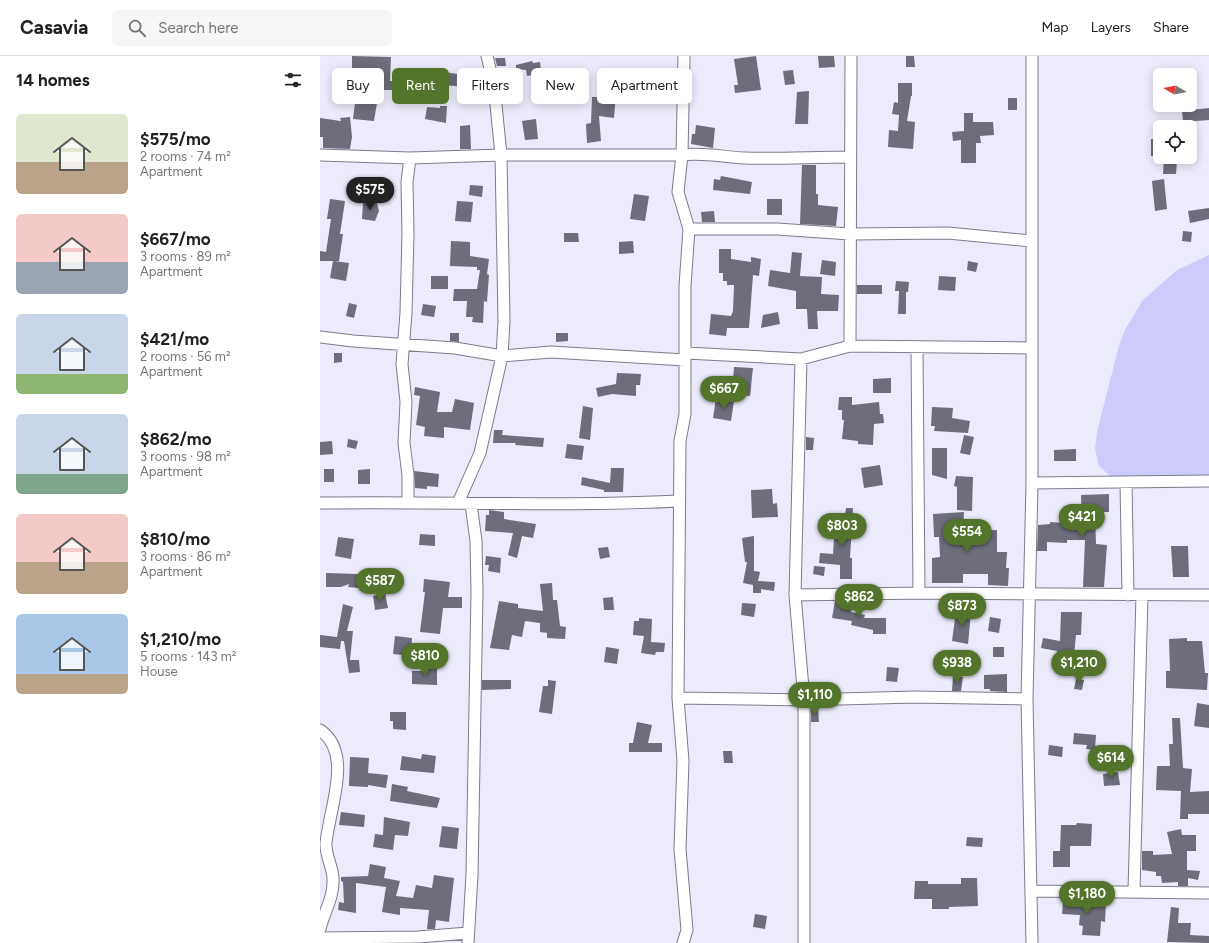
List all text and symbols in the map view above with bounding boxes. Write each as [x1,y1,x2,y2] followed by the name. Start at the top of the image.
[112,10,392,46] search box
[20,16,88,39] text: Casavia
[126,17,148,39] icon: search
[158,19,238,37] text: Search here
[1041,19,1069,36] text: Map
[1091,19,1131,36] text: Layers
[1153,19,1189,36] text: Share
[332,68,384,104] chip: Buy
[392,68,449,104] chip: Rent
[457,68,523,104] chip: Filters
[531,68,589,104] chip: New
[597,68,692,104] chip: Apartment
[1153,68,1197,112] north arrow
[1153,68,1197,164] map controls
[282,69,304,91] icon: filters
[16,70,90,90] text: 14 homes
[1153,120,1197,164] button: locate
[140,129,211,149] text: $575/mo
[48,130,96,178] icon: home
[140,149,231,164] text: 2 rooms · 74 m²
[140,164,203,179] text: Apartment
[346,177,394,211] pin: $575
[355,182,385,197] text: $575
[140,229,211,249] text: $667/mo
[48,230,96,278] icon: home
[140,249,231,264] text: 3 rooms · 89 m²
[140,264,203,279] text: Apartment
[140,329,209,349] text: $421/mo
[48,330,96,378] icon: home
[140,349,231,364] text: 2 rooms · 56 m²
[140,364,203,379] text: Apartment
[700,376,748,410] pin: $667
[709,381,739,396] text: $667
[140,429,212,449] text: $862/mo
[48,430,96,478] icon: home
[140,449,231,464] text: 3 rooms · 98 m²
[140,464,203,479] text: Apartment
[1058,504,1106,538] pin: $421
[1068,509,1096,524] text: $421
[818,513,866,547] pin: $803
[827,518,857,533] text: $803
[943,519,991,553] pin: $554
[952,524,982,539] text: $554
[140,529,210,549] text: $810/mo
[48,530,96,578] icon: home
[140,549,231,564] text: 3 rooms · 86 m²
[140,564,203,579] text: Apartment
[356,568,404,602] pin: $587
[365,573,395,588] text: $587
[835,584,883,618] pin: $862
[844,589,874,604] text: $862
[938,593,986,627] pin: $873
[947,598,977,613] text: $873
[140,629,221,649] text: $1,210/mo
[48,630,96,678] icon: home
[401,643,449,677] pin: $810
[410,648,440,663] text: $810
[140,649,237,664] text: 5 rooms · 143 m²
[933,650,981,684] pin: $938
[1046,650,1112,684] pin: $1,210
[942,655,972,670] text: $938
[1060,655,1098,670] text: $1,210
[140,664,178,679] text: House
[782,682,848,716] pin: $1,110
[797,687,833,702] text: $1,110
[1087,745,1135,779] pin: $614
[1097,750,1125,765] text: $614
[1054,881,1120,915] pin: $1,180
[1068,886,1106,901] text: $1,180

